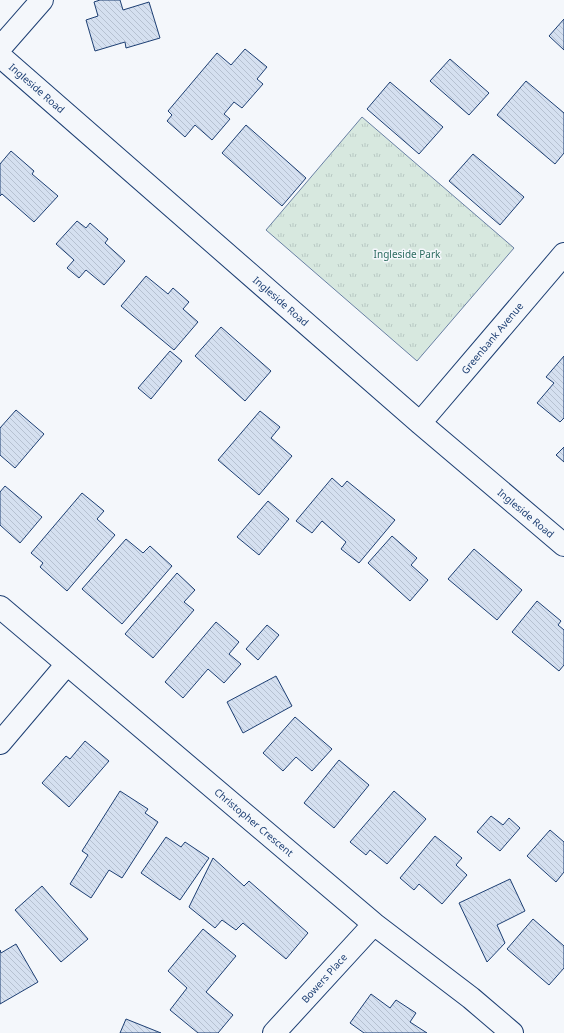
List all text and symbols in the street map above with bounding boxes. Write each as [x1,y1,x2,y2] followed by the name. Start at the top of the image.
[6,60,68,116] street label: Ingleside Road
[374,247,441,261] park label: Ingleside Park
[250,273,312,329] street label: Ingleside Road
[458,299,526,377] street label: Greenbank Avenue
[495,485,557,541] street label: Ingleside Road
[211,785,297,860] street label: Christopher Crescent
[298,950,350,1006] street label: Bowers Place

